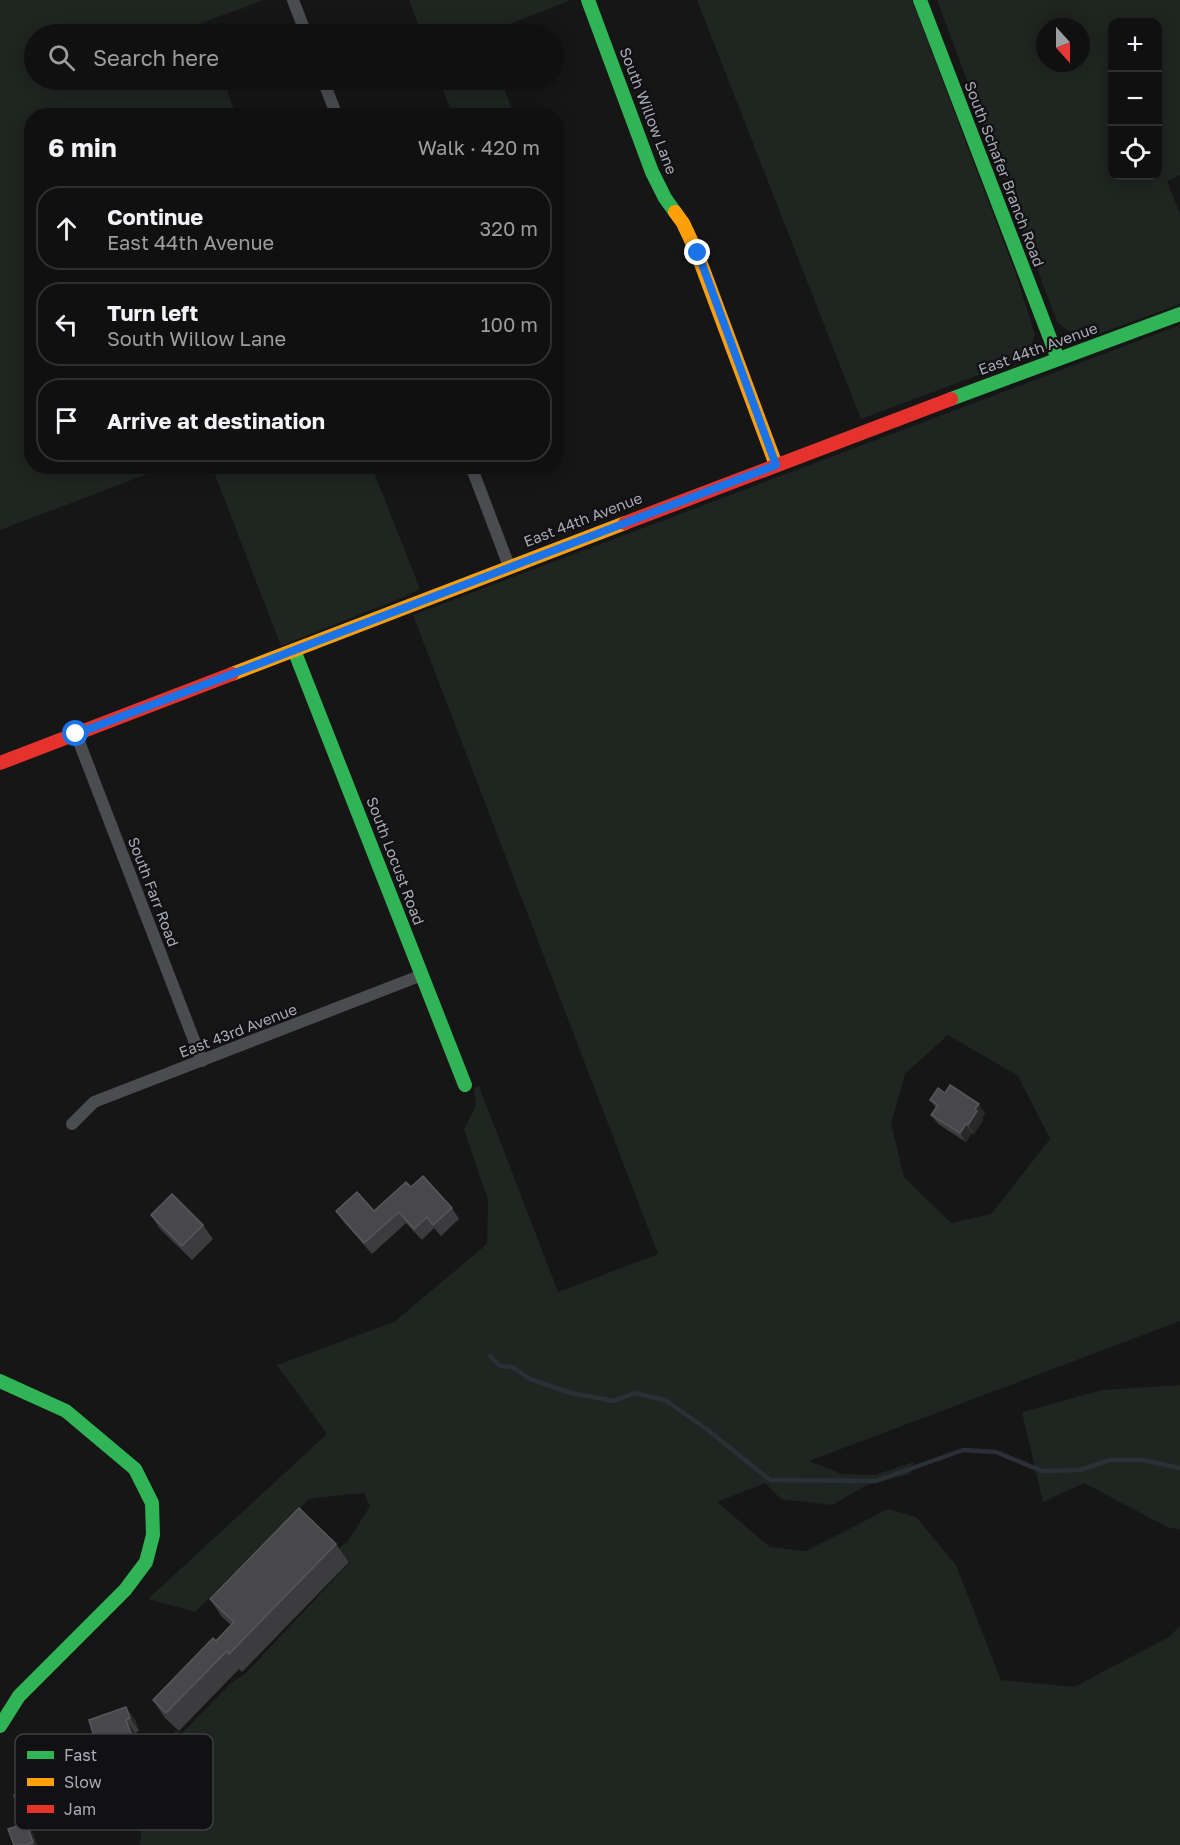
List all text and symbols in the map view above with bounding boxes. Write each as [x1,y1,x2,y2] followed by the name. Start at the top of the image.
[1036,18,1090,72] north arrow
[1108,18,1162,180] map controls
[1108,18,1162,72] button: +
[24,24,564,90] search box
[45,41,78,74] icon: search
[93,44,219,71] text: Search here
[616,45,682,177] street label: South Willow Lane
[1108,72,1162,126] button: −
[961,78,1049,269] street label: South Schafer Branch Road
[1108,126,1162,180] button: locate
[48,132,117,163] text: 6 min
[418,135,540,159] text: Walk · 420 m
[107,203,203,230] text: Continue
[50,212,83,245] icon: ahead
[480,216,538,240] text: 320 m
[107,230,274,254] text: East 44th Avenue
[684,239,710,265] route end
[107,299,198,326] text: Turn left
[50,308,83,341] icon: left
[481,312,538,336] text: 100 m
[976,318,1100,378] street label: East 44th Avenue
[107,326,286,350] text: South Willow Lane
[50,404,83,437] icon: arrive
[107,407,325,434] text: Arrive at destination
[521,488,645,550] street label: East 44th Avenue
[62,720,88,746] route start
[363,794,429,927] street label: South Locust Road
[125,834,183,949] street label: South Farr Road
[176,999,299,1061] street label: East 43rd Avenue
[15,1734,213,1830] legend
[64,1745,97,1765] text: Fast
[64,1772,102,1792] text: Slow
[64,1799,96,1819] text: Jam

